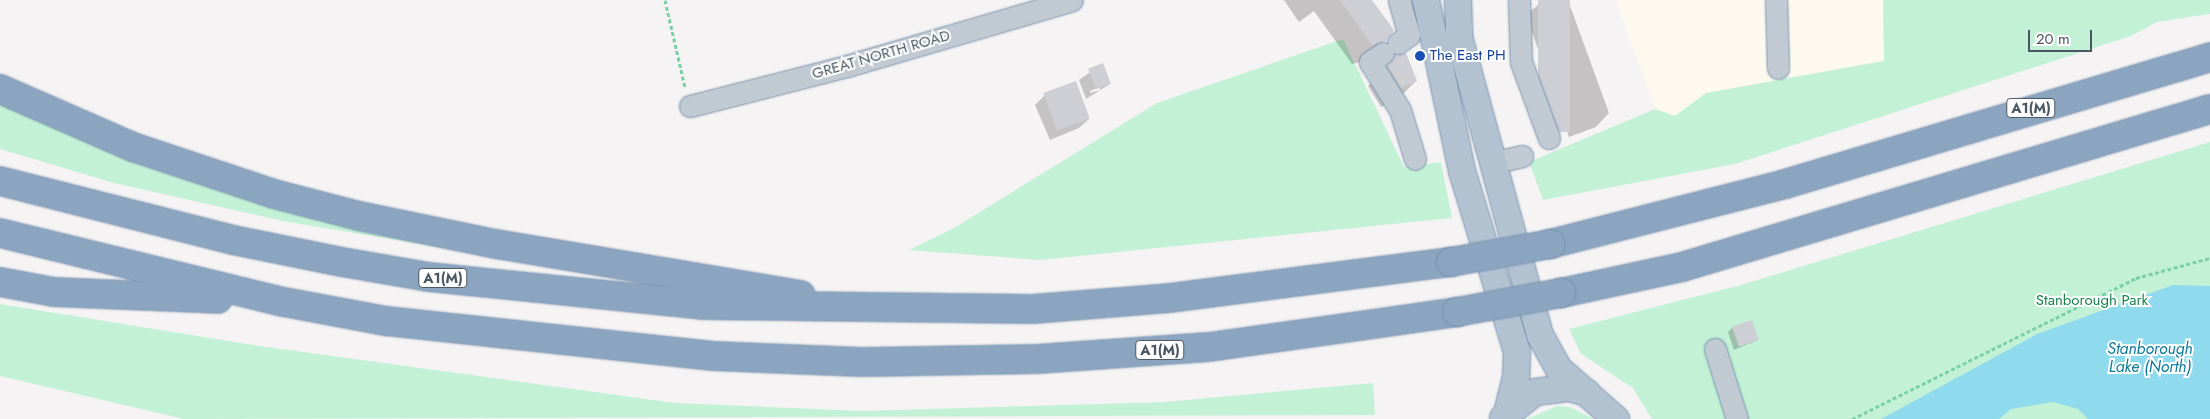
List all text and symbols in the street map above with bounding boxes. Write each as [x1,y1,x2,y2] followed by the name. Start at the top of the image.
[2030,20,2094,52] scale bar
[810,27,952,83] street label: GREAT NORTH ROAD
[2036,28,2070,50] text: 20 m
[1430,47,1506,65] place label: The East PH
[1414,50,1426,62] marker: The East PH
[2006,96,2056,120] road number: A1(M)
[418,266,468,290] road number: A1(M)
[2036,292,2148,310] park label: Stanborough Park
[1135,338,1185,362] road number: A1(M)
[2107,339,2193,377] water label: Stanborough Lake (North)

